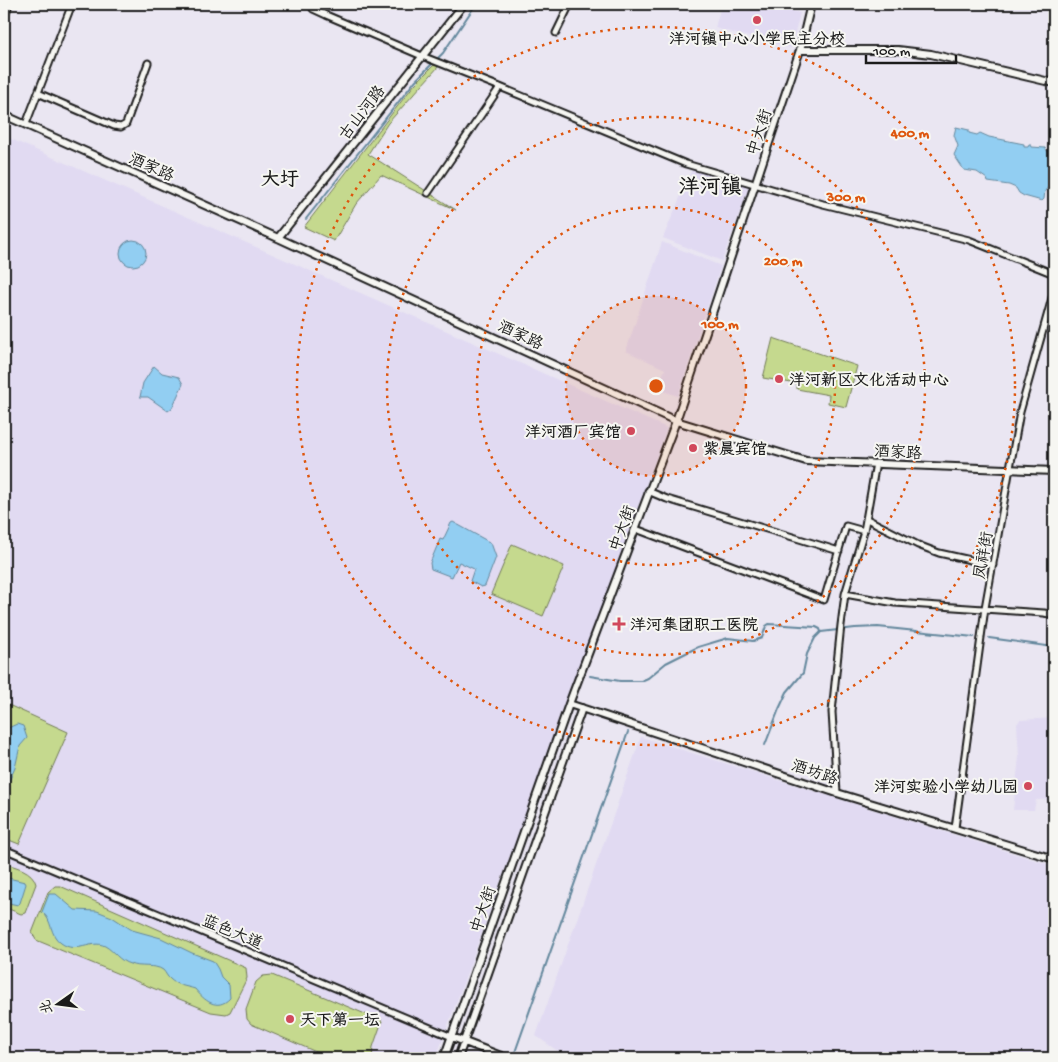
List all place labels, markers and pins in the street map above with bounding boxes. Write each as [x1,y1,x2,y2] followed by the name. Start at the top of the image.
[751,14,763,26] marker: 洋河镇中心小学民主分校
[669,30,845,51] place label: 洋河镇中心小学民主分校
[789,371,949,392] place label: 洋河新区文化活动中心
[773,373,785,385] marker: 洋河新区文化活动中心
[647,377,665,395] centre of rings
[525,423,621,444] place label: 洋河酒厂宾馆
[625,425,637,437] marker: 洋河酒厂宾馆
[703,440,767,461] place label: 紫晨宾馆
[687,442,699,454] marker: 紫晨宾馆
[630,616,758,637] place label: 洋河集团职工医院
[612,617,626,631] marker: 洋河集团职工医院
[874,778,1018,799] place label: 洋河实验小学幼儿园
[1022,780,1034,792] marker: 洋河实验小学幼儿园
[300,1011,380,1032] place label: 天下第一坛
[284,1013,296,1025] marker: 天下第一坛

